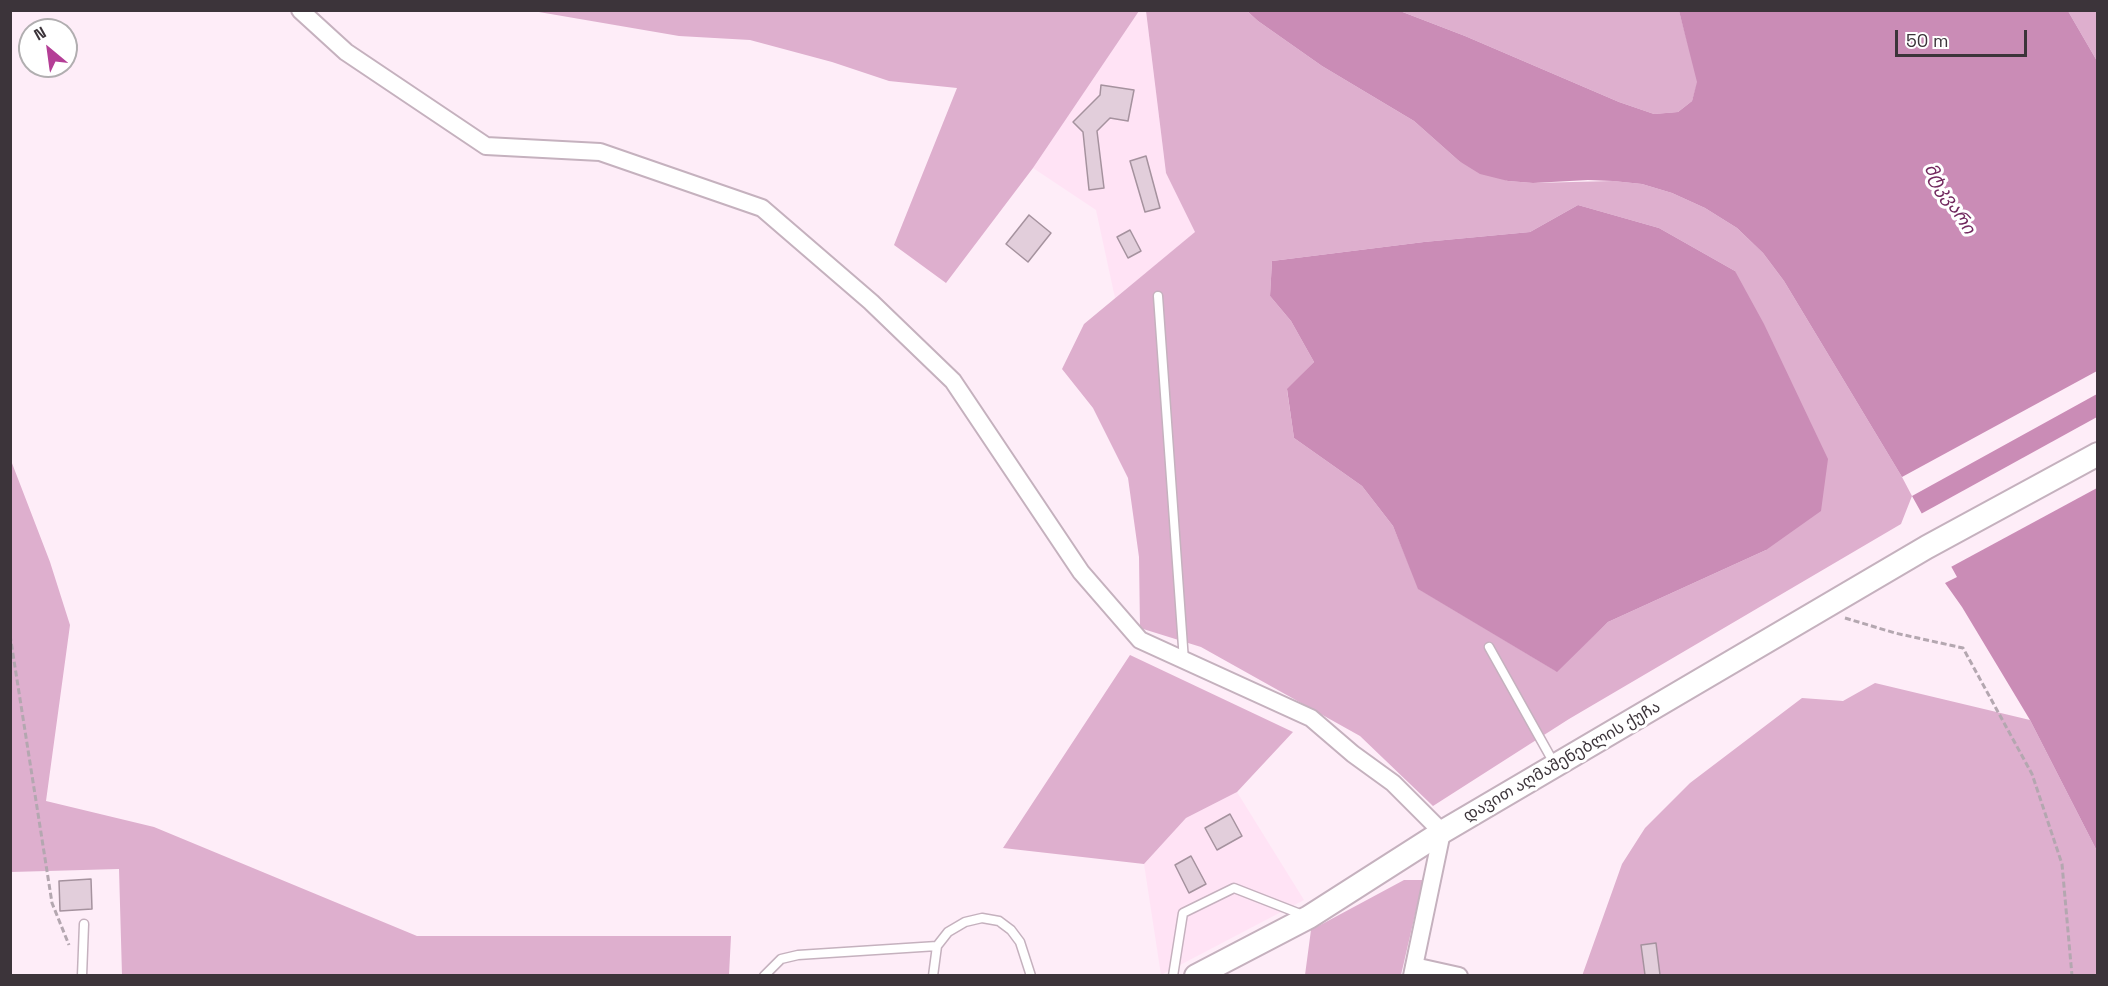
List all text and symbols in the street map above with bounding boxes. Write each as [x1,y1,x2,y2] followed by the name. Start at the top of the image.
[18,18,78,78] north arrow
[1898,18,2030,56] scale bar
[30,22,50,45] text: N
[1906,29,1948,52] text: 50 m
[1919,160,1979,238] water label: მტკვარი
[1460,698,1664,826] street label: დავით აღმაშენებლის ქუჩა

